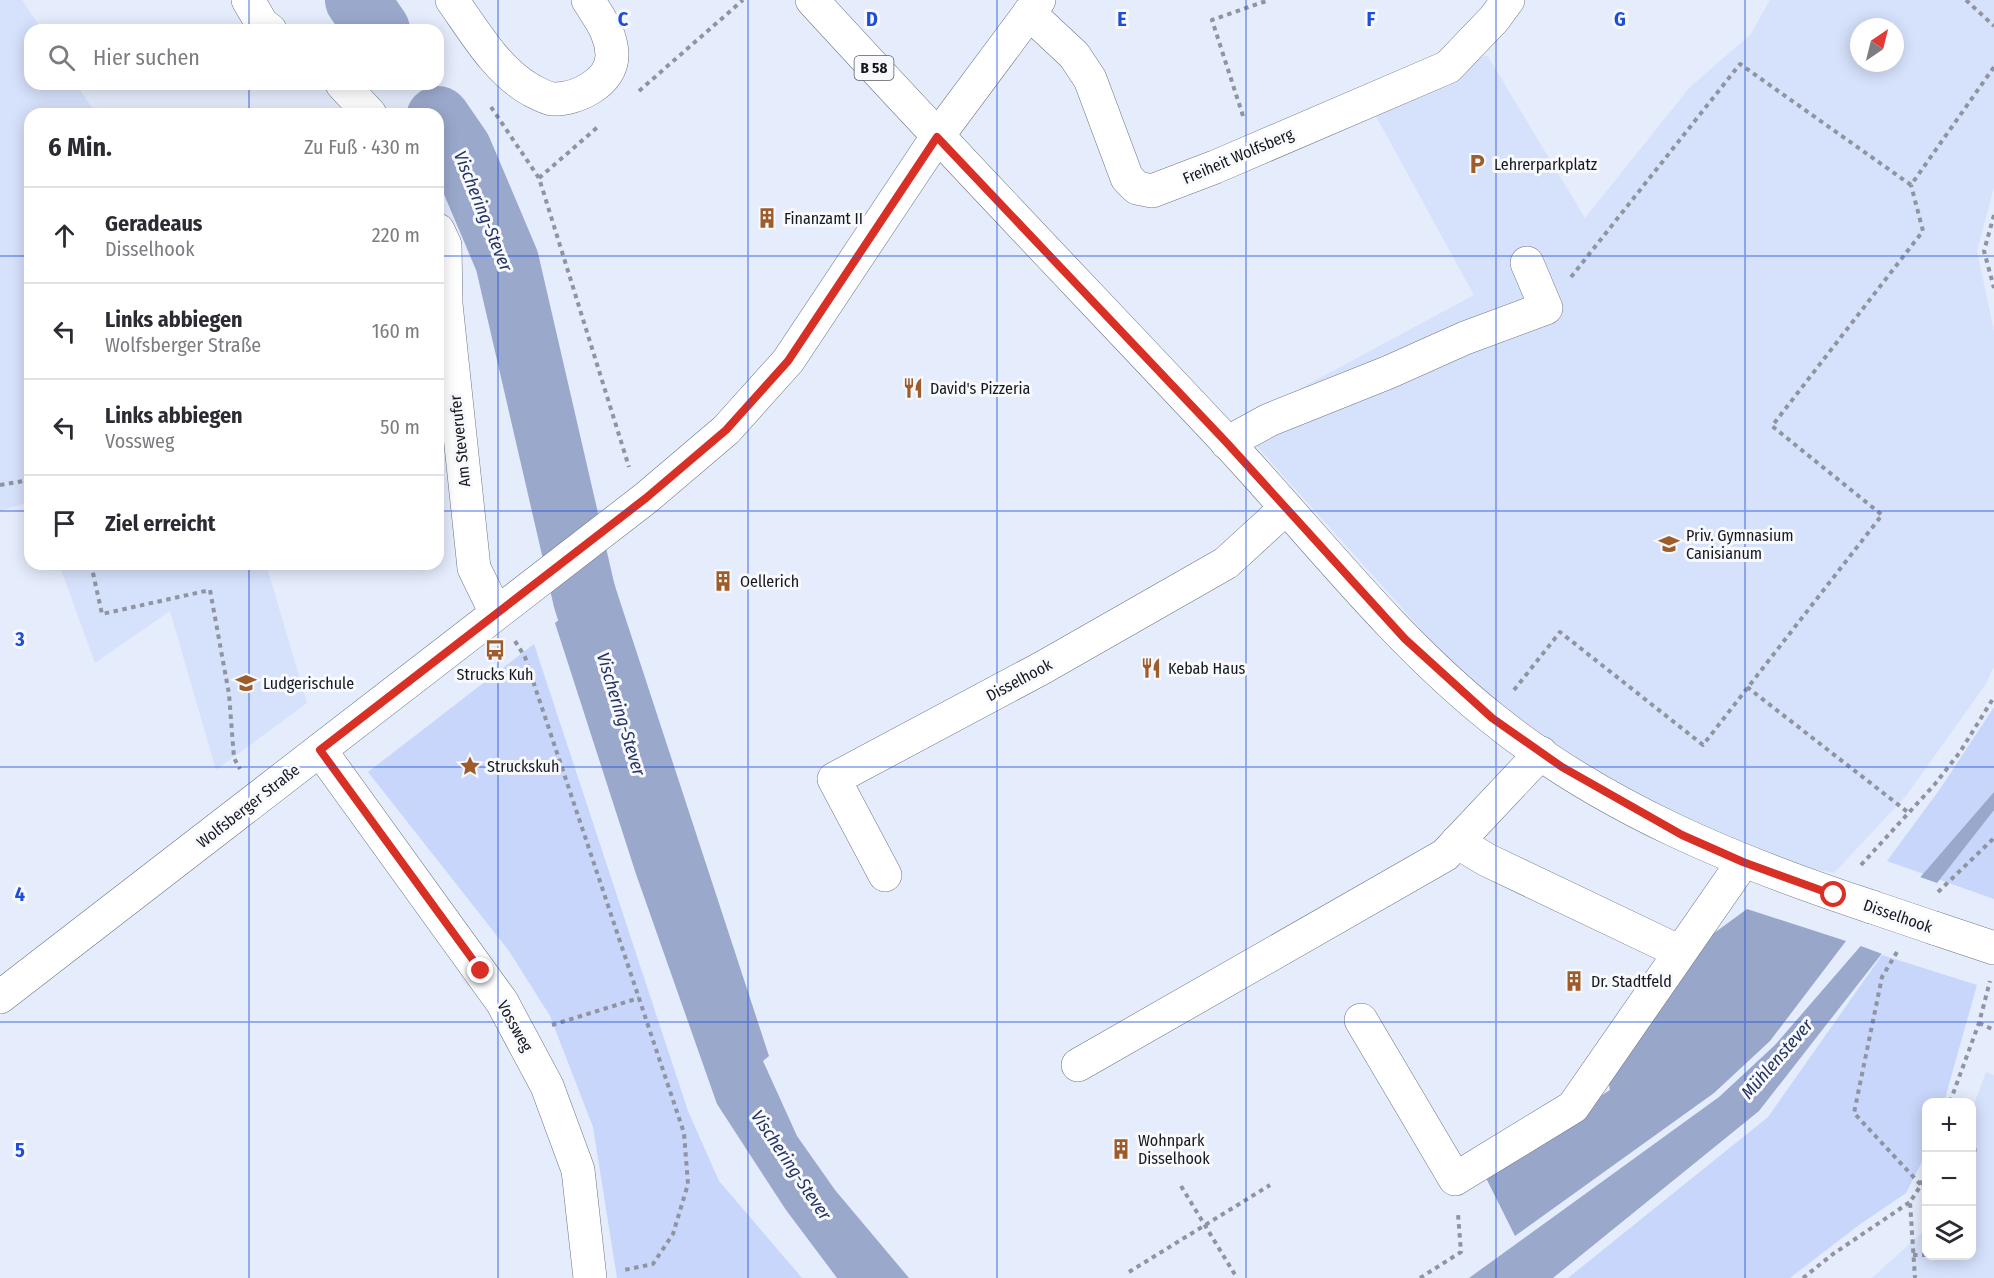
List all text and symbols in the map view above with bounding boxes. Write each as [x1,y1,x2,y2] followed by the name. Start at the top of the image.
[618,7,629,31] text: C
[866,7,878,31] text: D
[1117,7,1127,31] text: E
[1367,7,1376,31] text: F
[1614,7,1626,31] text: G
[1850,18,1904,72] north arrow
[24,24,444,90] search box
[45,41,78,74] icon: search
[93,44,200,71] text: Hier suchen
[854,56,894,80] road number: B 58
[1180,124,1297,188] street label: Freiheit Wolfsberg
[48,132,112,163] text: 6 Min.
[304,135,420,159] text: Zu Fuß · 430 m
[449,148,517,275] water label: Vischering-Stever
[1465,152,1489,176] parking icon: Lehrerparkplatz
[1494,155,1597,174] place label: Lehrerparkplatz
[755,206,779,230] building icon: Finanzamt II
[784,209,863,228] place label: Finanzamt II
[105,210,202,237] text: Geradeaus
[48,219,81,252] icon: ahead
[372,223,420,247] text: 220 m
[105,237,195,261] text: Disselhook
[105,306,243,333] text: Links abbiegen
[48,315,81,348] icon: left
[372,319,420,343] text: 160 m
[105,333,261,357] text: Wolfsberger Straße
[901,376,925,400] restaurant icon: David's Pizzeria
[930,379,1031,398] place label: David's Pizzeria
[446,394,474,488] street label: Am Steverufer
[105,402,243,429] text: Links abbiegen
[48,411,81,444] icon: left
[380,415,420,439] text: 50 m
[105,429,174,453] text: Vossweg
[48,507,81,540] icon: arrive
[105,510,216,537] text: Ziel erreicht
[1686,526,1794,563] place label: Priv. Gymnasium Canisianum
[1657,532,1681,556] school or university icon: Priv. Gymnasium Canisianum
[711,569,735,593] building icon: Oellerich
[740,572,799,591] place label: Oellerich
[14,627,25,651] text: 3
[483,638,507,662] bus stop icon: Strucks Kuh
[592,650,650,779] water label: Vischering-Stever
[983,655,1056,705] street label: Disselhook
[1139,656,1163,680] restaurant icon: Kebab Haus
[1168,659,1246,678] place label: Kebab Haus
[456,665,534,684] place label: Strucks Kuh
[234,671,258,695] school or university icon: Ludgerischule
[263,674,354,693] place label: Ludgerischule
[458,754,482,778] place icon: Struckskuh
[487,757,559,776] place label: Struckskuh
[193,760,303,852] street label: Wolfsberger Straße
[1820,881,1846,907] route start
[15,882,25,906] text: 4
[1861,895,1935,937] street label: Disselhook
[467,957,493,983] route end
[1562,969,1586,993] building icon: Dr. Stadtfeld
[1591,972,1672,991] place label: Dr. Stadtfeld
[493,997,537,1055] street label: Vossweg
[1736,1014,1818,1103] water label: Mühlenstever
[1922,1098,1976,1260] map controls
[1922,1098,1976,1152] button: +
[746,1106,836,1225] water label: Vischering-Stever
[1138,1131,1210,1168] place label: Wohnpark Disselhook
[1109,1137,1133,1161] building icon: Wohnpark Disselhook
[15,1138,25,1162] text: 5
[1922,1152,1976,1206] button: −
[1922,1206,1976,1260] button: layers

